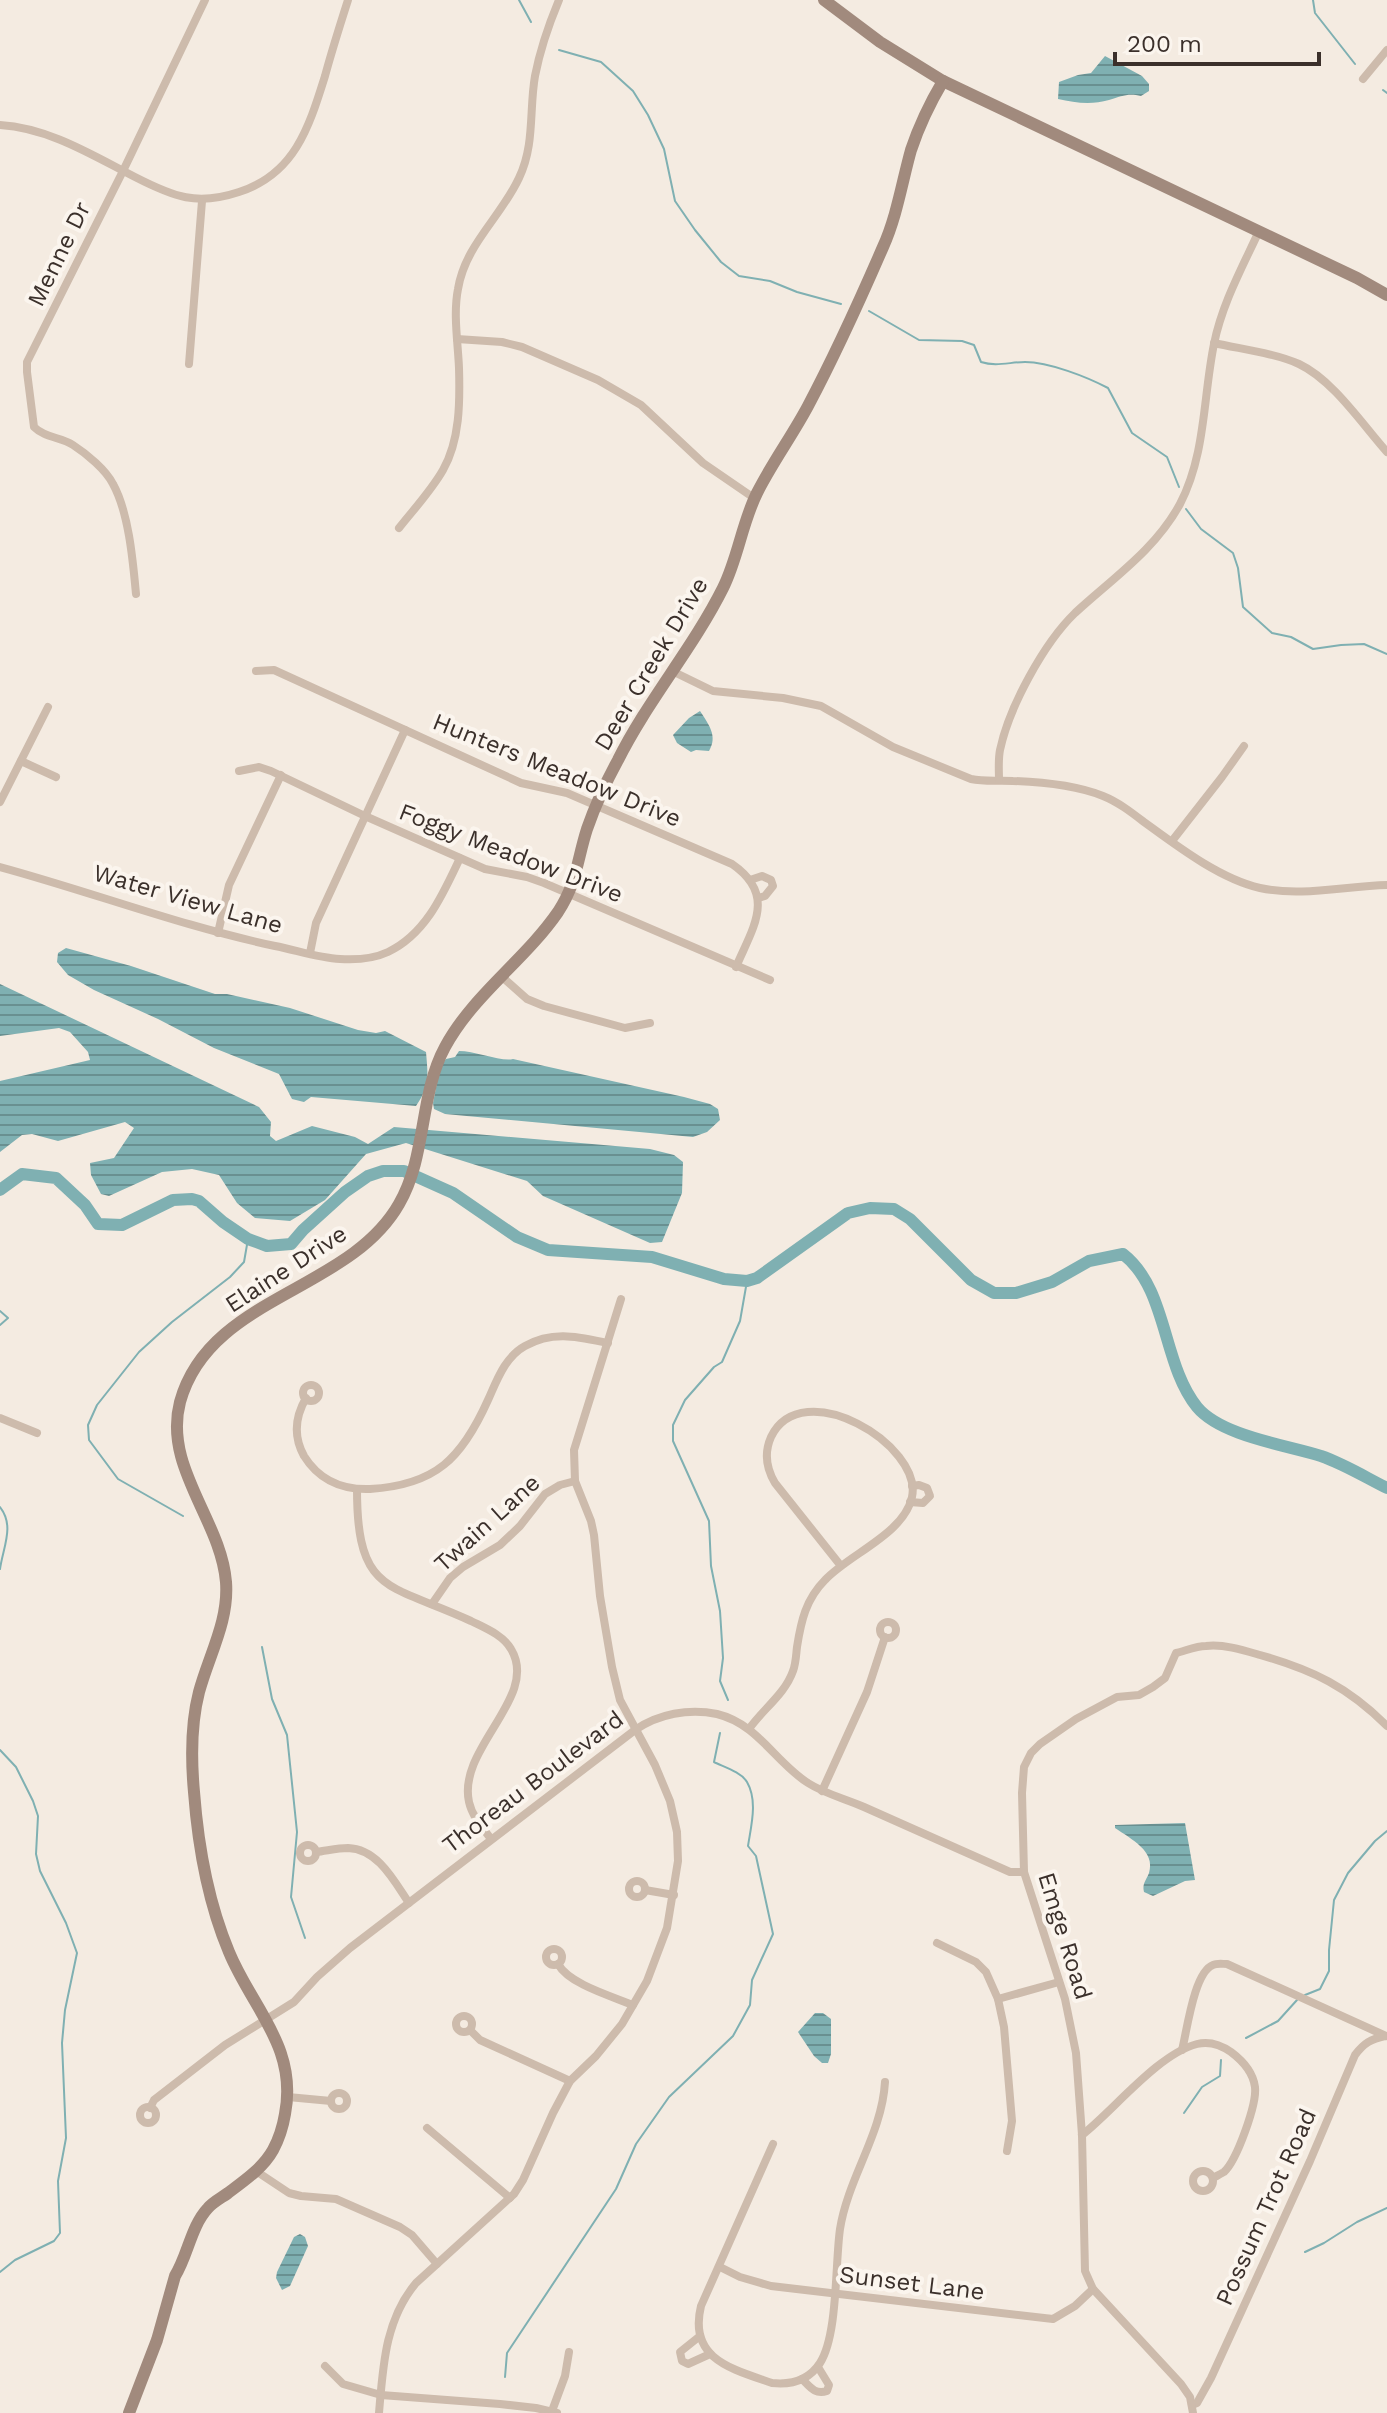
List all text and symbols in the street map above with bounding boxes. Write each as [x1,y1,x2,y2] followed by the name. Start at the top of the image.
[1115,16,1319,66] scale bar
[1127,30,1202,58] text: 200 m
[22,197,96,311] street label: Menne Dr
[588,572,714,756] street label: Deer Creek Drive
[429,707,685,833] street label: Hunters Meadow Drive
[395,797,627,909] street label: Foggy Meadow Drive
[90,859,286,939] street label: Water View Lane
[220,1219,352,1319] street label: Elaine Drive
[428,1468,546,1578] street label: Twain Lane
[437,1705,629,1859] street label: Thoreau Boulevard
[1032,1869,1098,2003] street label: Emge Road
[1210,2104,1322,2310] street label: Possum Trot Road
[838,2260,986,2306] street label: Sunset Lane

